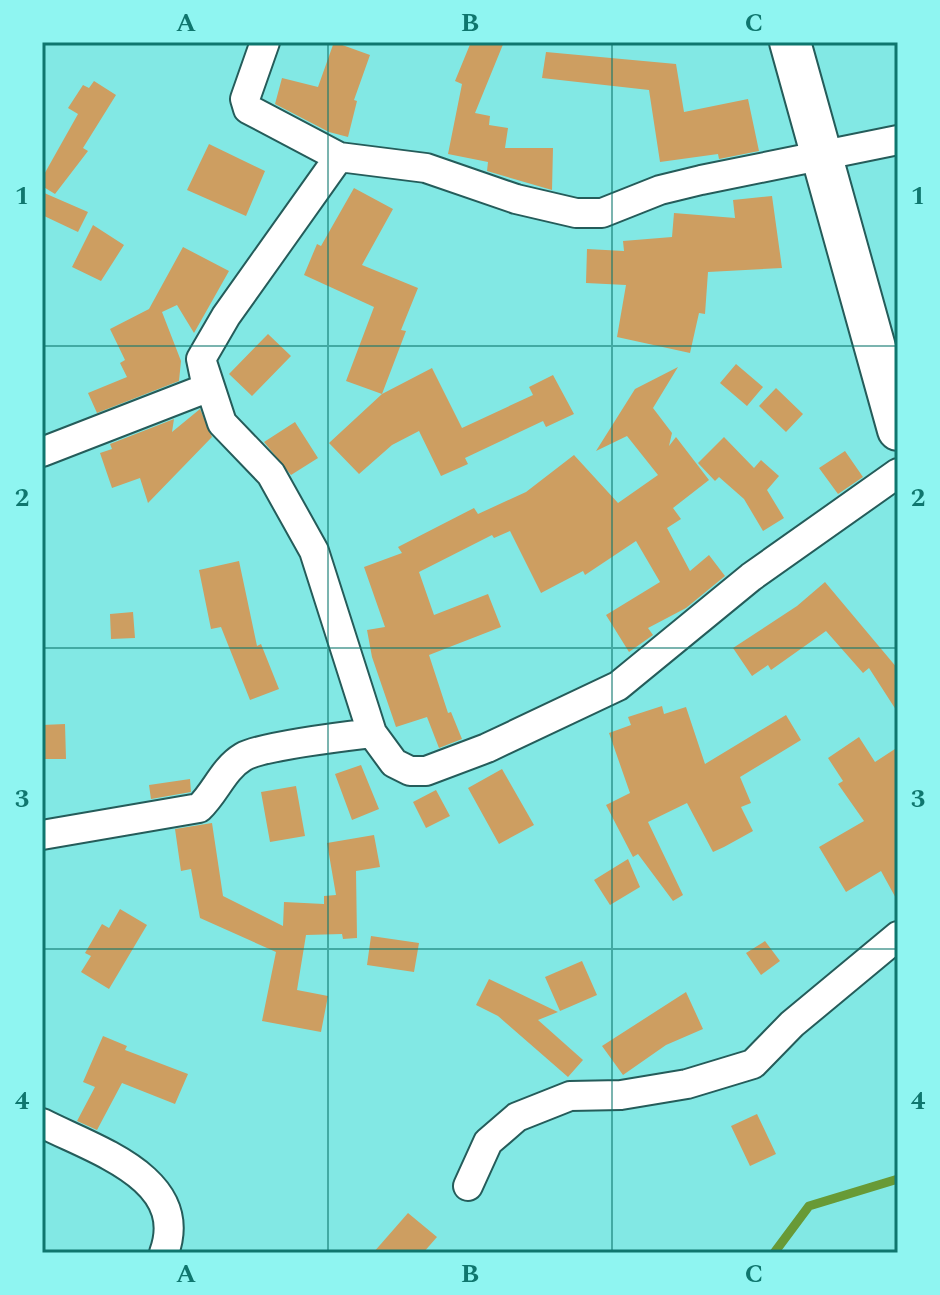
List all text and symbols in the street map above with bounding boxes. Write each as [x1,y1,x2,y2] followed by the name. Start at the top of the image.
[176,3,196,43] text: A
[461,3,479,43] text: B
[745,3,763,43] text: C
[15,176,29,216] text: 1
[911,176,925,216] text: 1
[15,478,29,518] text: 2
[911,478,925,518] text: 2
[15,779,29,819] text: 3
[911,779,925,819] text: 3
[15,1081,30,1121] text: 4
[911,1081,926,1121] text: 4
[176,1254,196,1294] text: A
[461,1254,479,1294] text: B
[745,1254,763,1294] text: C

